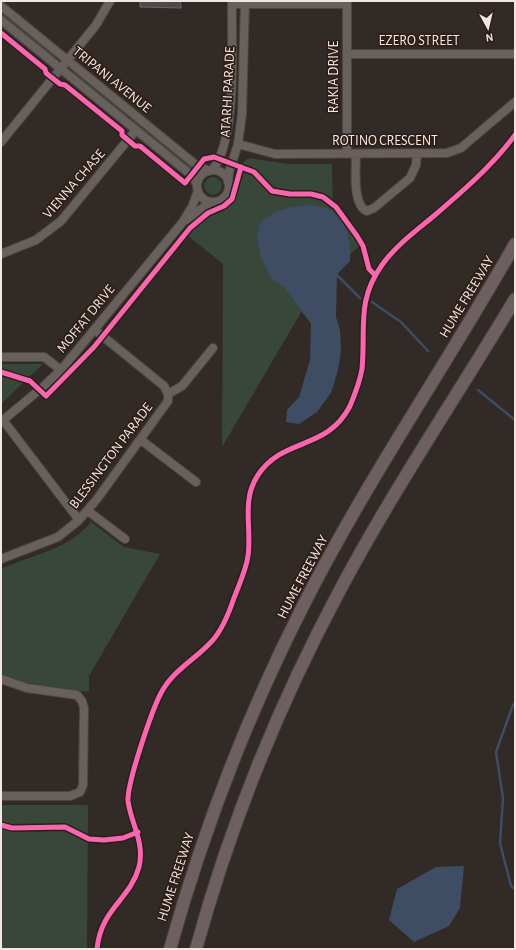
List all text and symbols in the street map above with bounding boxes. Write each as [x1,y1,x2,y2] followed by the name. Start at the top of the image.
[468,8,508,48] north arrow
[485,31,494,43] text: N
[378,34,460,48] street label: EZERO STREET
[327,40,341,113] street label: RAKIA DRIVE
[70,44,154,116] street label: TRIPANI AVENUE
[219,46,237,138] street label: ATARHI PARADE
[332,134,438,148] street label: ROTINO CRESCENT
[40,147,108,221] street label: VIENNA CHASE
[437,253,497,340] street label: HUME FREEWAY
[54,282,118,356] street label: MOFFAT DRIVE
[67,400,155,511] street label: BLESSINGTON PARADE
[275,532,331,621] street label: HUME FREEWAY
[155,830,197,923] street label: HUME FREEWAY

